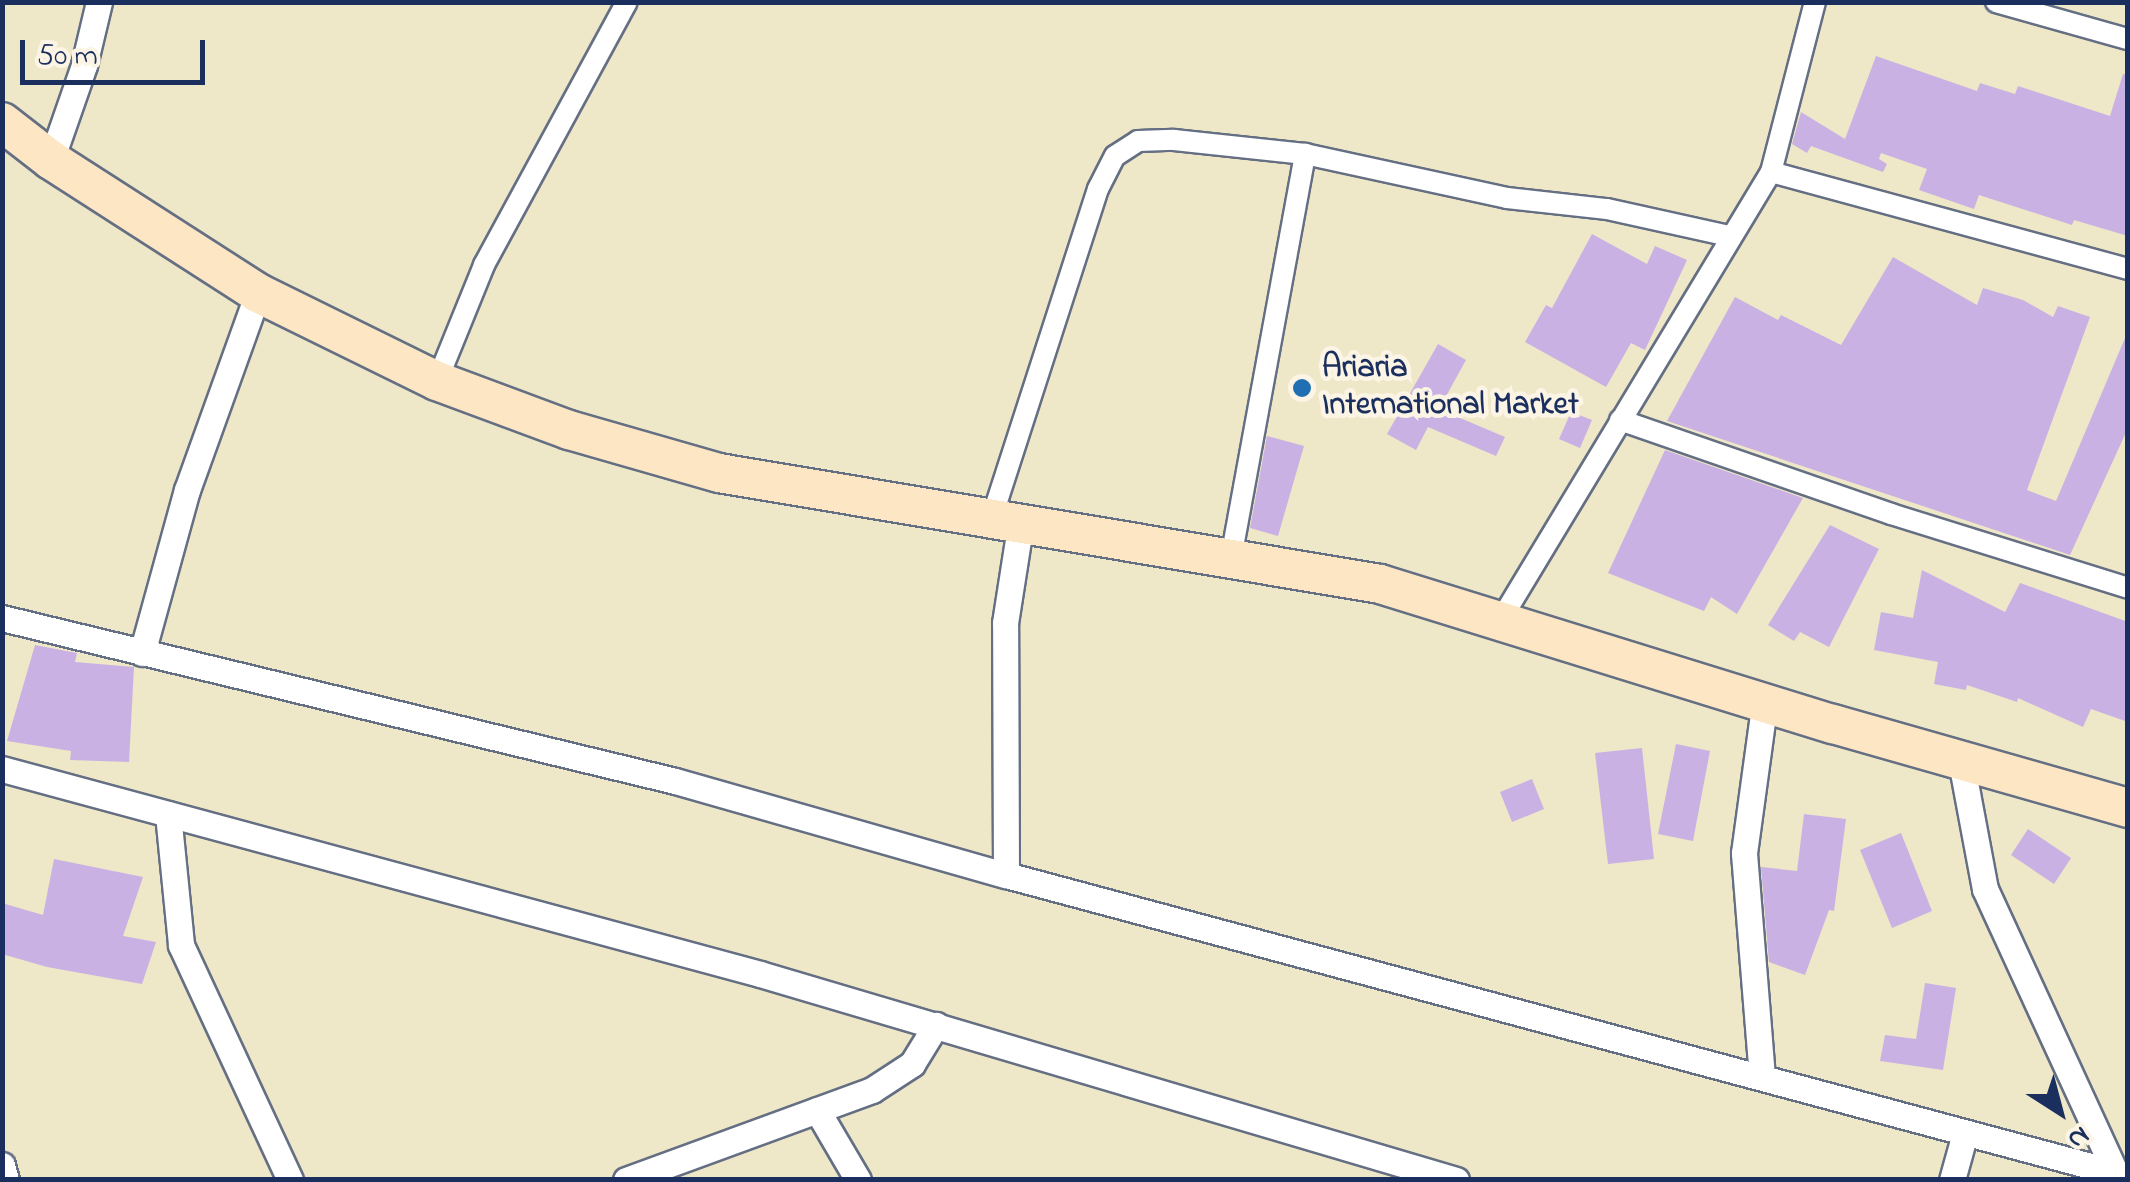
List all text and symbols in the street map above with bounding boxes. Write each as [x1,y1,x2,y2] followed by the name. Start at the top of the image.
[25,20,210,82] scale bar
[37,35,98,79] text: 50 m
[1322,351,1579,426] place label: Ariaria International Market
[1291,377,1313,399] marker: Ariaria International Market
[2010,1062,2110,1162] north arrow
[2058,1115,2098,1159] text: N

